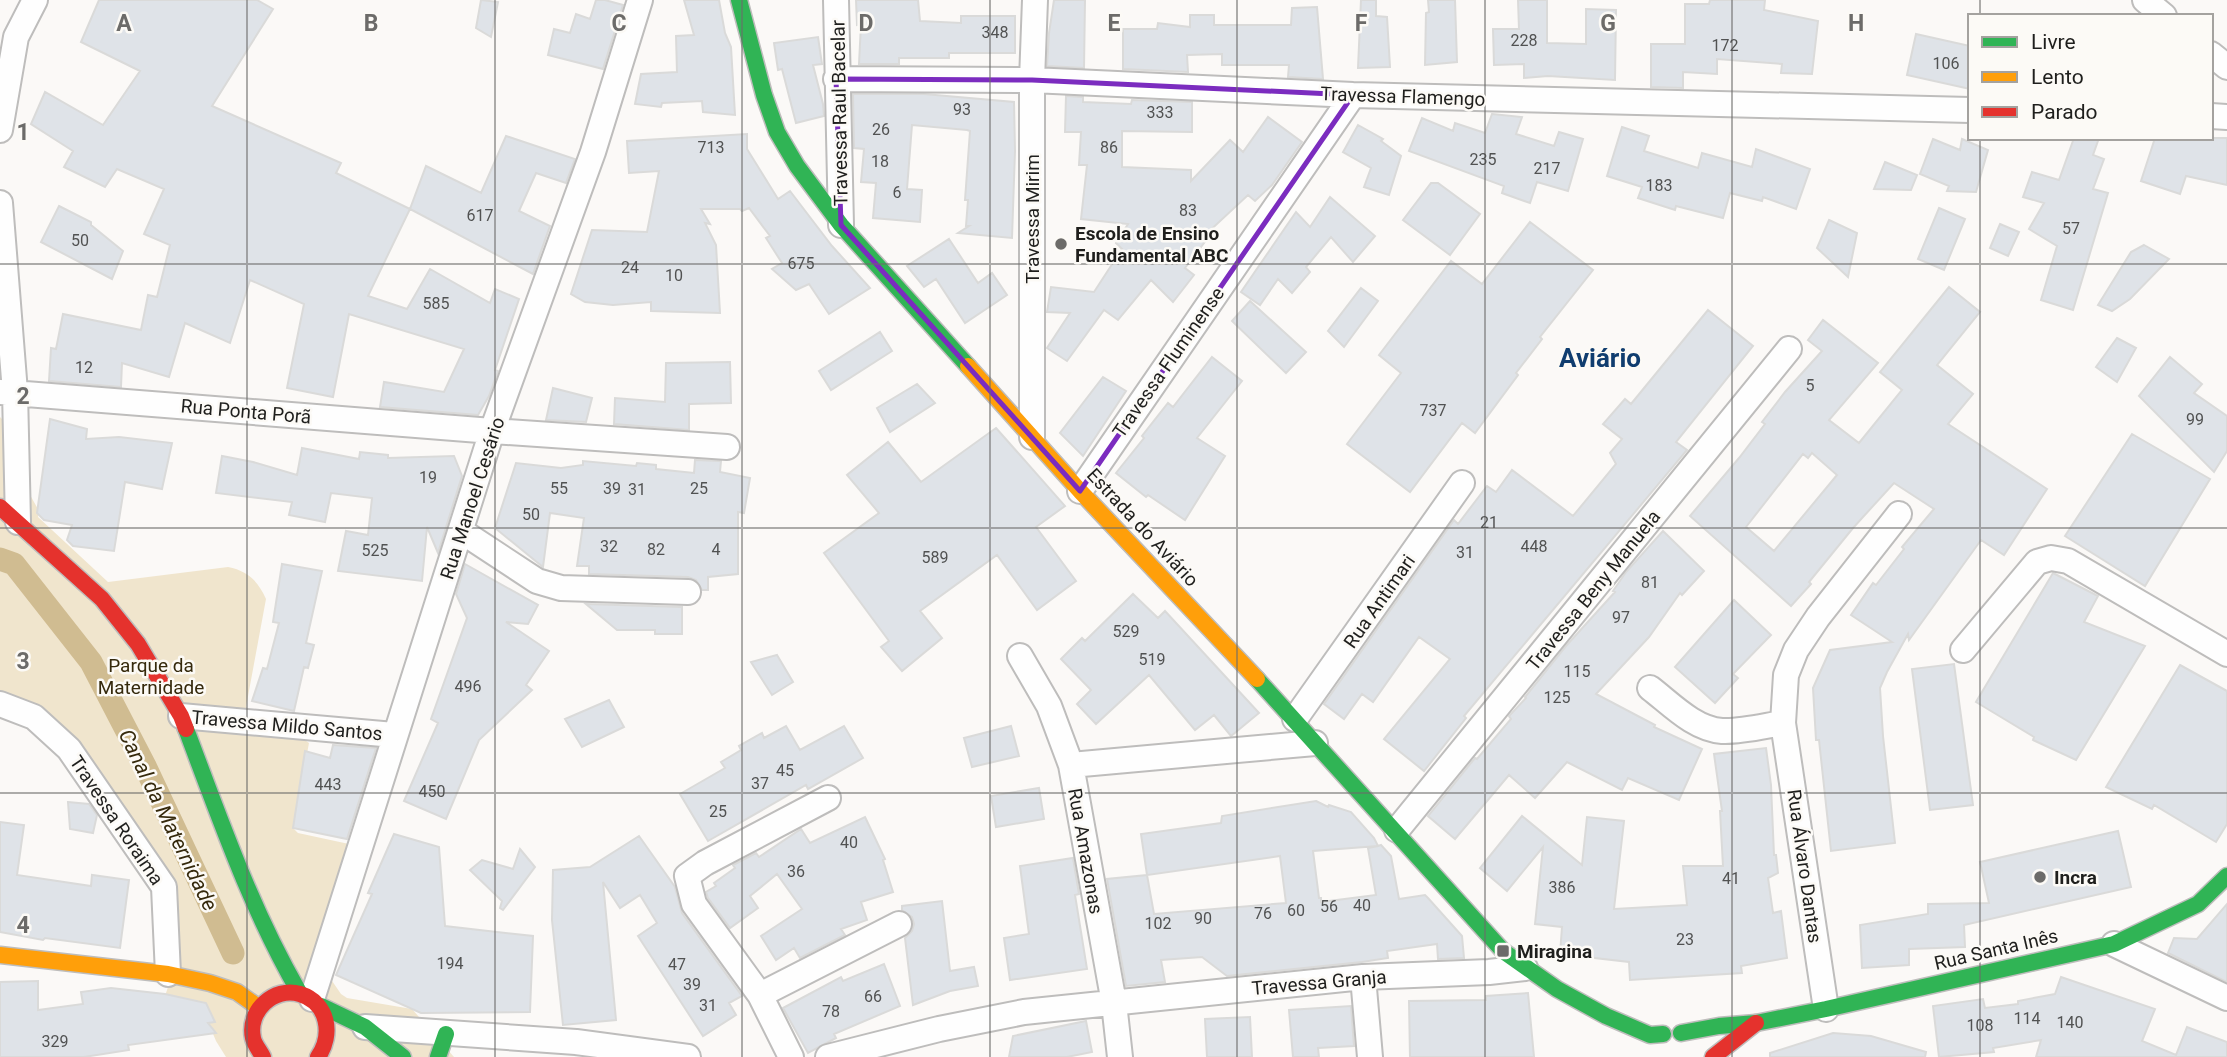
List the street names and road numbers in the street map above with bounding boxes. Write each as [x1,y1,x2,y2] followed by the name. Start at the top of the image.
[826,19,853,206] street label: Travessa Raul Bacelar
[1320,82,1486,111] street label: Travessa Flamengo
[1021,154,1044,284] street label: Travessa Mirim
[1108,283,1229,442] street label: Travessa Fluminense
[180,394,312,429] street label: Rua Ponta Porã
[435,414,510,582] street label: Rua Manoel Cesário
[1082,463,1203,591] street label: Estrada do Aviário
[1522,505,1665,675] street label: Travessa Beny Manuela
[1339,550,1420,653] street label: Rua Antimari
[191,706,383,745] street label: Travessa Mildo Santos
[65,751,168,889] street label: Travessa Roraima
[1063,786,1108,916] street label: Rua Amazonas
[1782,788,1827,944] street label: Rua Álvaro Dantas
[1932,924,2060,975] street label: Rua Santa Inês
[1251,965,1388,1000] street label: Travessa Granja

